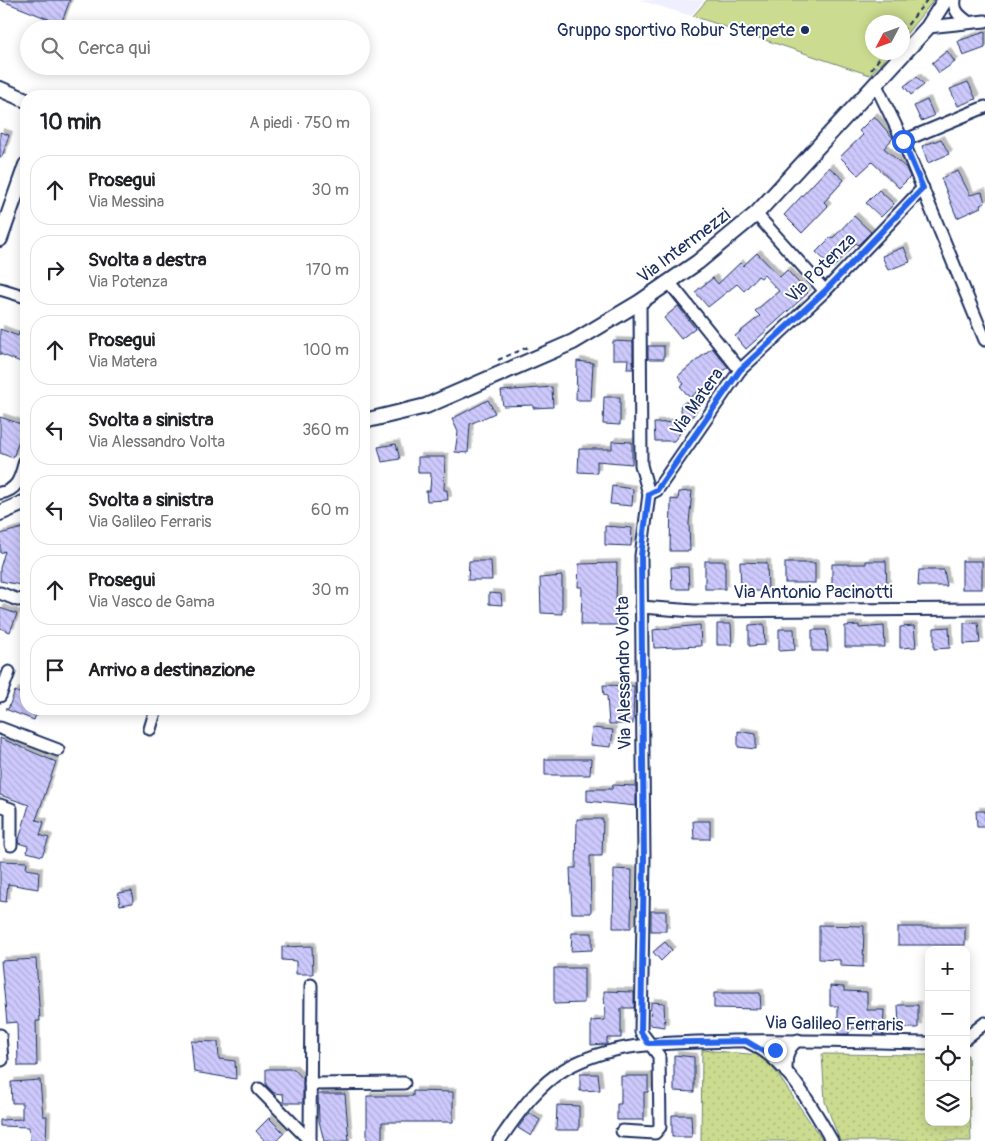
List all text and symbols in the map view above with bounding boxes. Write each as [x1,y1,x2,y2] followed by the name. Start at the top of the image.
[865,15,910,60] north arrow
[557,19,795,42] place label: Gruppo sportivo Robur Sterpete
[20,20,370,75] search box
[799,24,811,36] marker: Gruppo sportivo Robur Sterpete
[38,34,66,62] icon: search
[78,36,150,60] text: Cerca qui
[40,109,101,136] text: 10 min
[249,113,350,133] text: A piedi · 750 m
[892,130,915,153] route start
[88,168,155,192] text: Prosegui
[41,176,69,204] icon: ahead
[311,180,349,200] text: 30 m
[88,192,164,212] text: Via Messina
[633,203,735,289] street label: Via Intermezzi
[781,228,861,308] street label: Via Potenza
[88,248,207,272] text: Svolta a destra
[41,256,69,284] icon: right
[306,260,349,280] text: 170 m
[88,272,168,292] text: Via Potenza
[88,328,155,352] text: Prosegui
[41,336,69,364] icon: ahead
[303,340,349,360] text: 100 m
[88,352,157,372] text: Via Matera
[665,363,729,441] street label: Via Matera
[88,408,214,432] text: Svolta a sinistra
[41,416,69,444] icon: left
[302,420,349,440] text: 360 m
[88,432,225,452] text: Via Alessandro Volta
[88,488,214,512] text: Svolta a sinistra
[41,496,69,524] icon: left
[311,500,349,520] text: 60 m
[88,512,211,532] text: Via Galileo Ferraris
[88,568,155,592] text: Prosegui
[41,576,69,604] icon: ahead
[311,580,349,600] text: 30 m
[733,581,893,604] street label: Via Antonio Pacinotti
[88,592,215,612] text: Via Vasco de Gama
[611,596,637,750] street label: Via Alessandro Volta
[41,656,69,684] icon: arrive
[88,658,255,682] text: Arrivo a destinazione
[925,946,970,1126] map controls
[925,946,970,991] button: +
[925,991,970,1036] button: −
[764,1011,904,1037] street label: Via Galileo Ferraris
[925,1036,970,1081] button: locate
[764,1039,787,1062] route end
[925,1081,970,1126] button: layers

